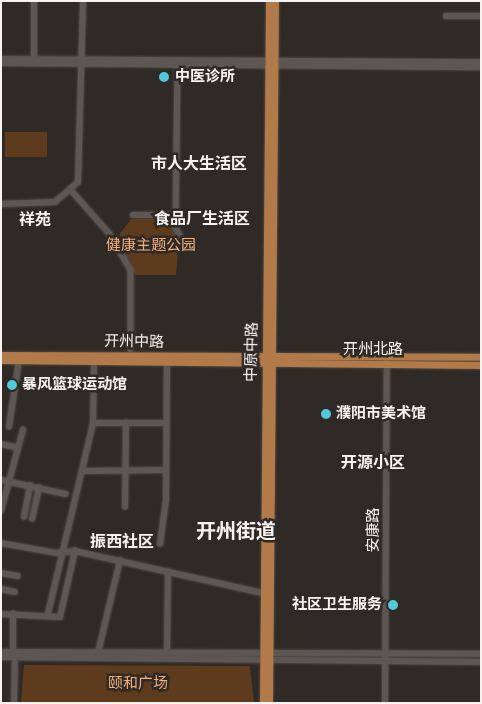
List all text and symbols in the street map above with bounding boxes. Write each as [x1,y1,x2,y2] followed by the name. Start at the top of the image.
[175,68,235,86] place label: 中医诊所
[157,70,171,84] marker: 中医诊所
[151,154,247,174] district label: 市人大生活区
[154,209,250,229] district label: 食品厂生活区
[19,210,51,230] district label: 祥苑
[106,237,196,255] park label: 健康主题公园
[242,322,262,382] street label: 中原中路
[104,332,164,352] street label: 开州中路
[343,341,403,359] street label: 开州北路
[22,376,127,394] place label: 暴风篮球运动馆
[6,379,18,391] marker: 暴风篮球运动馆
[336,405,426,423] place label: 濮阳市美术馆
[320,408,332,420] marker: 濮阳市美术馆
[341,453,405,473] district label: 开源小区
[365,508,383,552] street label: 安康路
[196,519,276,543] district label: 开州街道
[90,532,154,552] district label: 振西社区
[292,596,382,614] place label: 社区卫生服务
[386,598,400,612] marker: 社区卫生服务
[108,675,168,693] park label: 颐和广场

